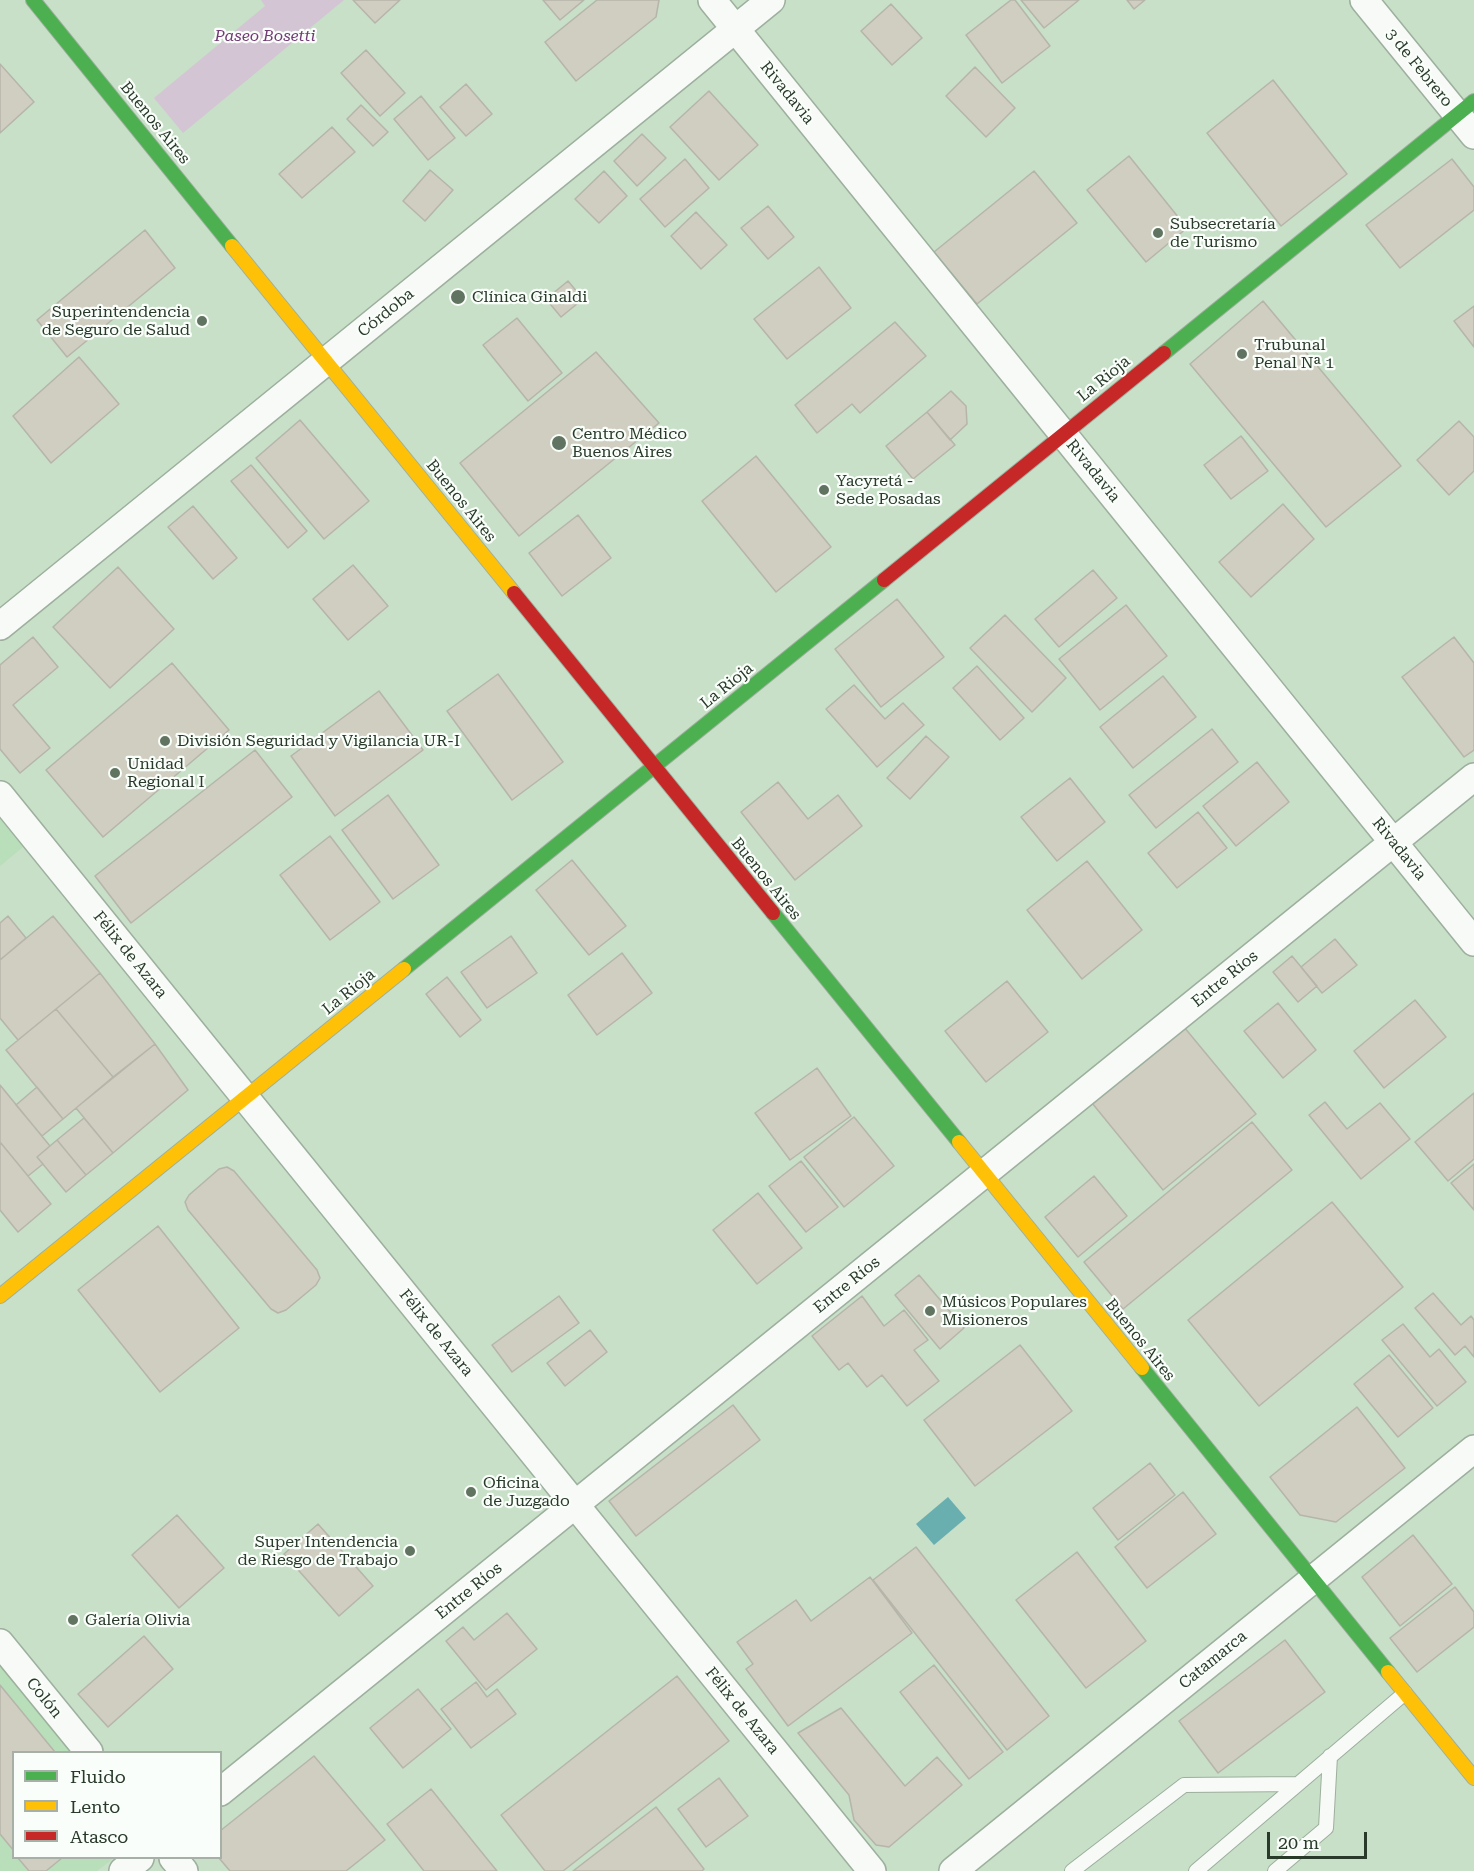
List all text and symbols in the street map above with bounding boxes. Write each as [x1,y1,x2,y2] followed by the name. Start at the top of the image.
[1382,25,1456,111] street label: 3 de Febrero
[214,26,316,46] park label: Paseo Bosetti
[756,58,818,128] street label: Rivadavia
[116,78,194,168] street label: Buenos Aires
[1170,214,1276,252] place label: Subsecretaría de Turismo
[1151,226,1165,240] marker: Subsecretaría de Turismo
[354,285,418,341] street label: Córdoba
[472,287,587,307] place label: Clínica Ginaldi
[449,288,467,306] marker: Clínica Ginaldi
[42,302,190,340] place label: Superintendencia de Seguro de Salud
[195,314,209,328] marker: Superintendencia de Seguro de Salud
[1254,335,1334,373] place label: Trubunal Penal Nª 1
[1235,347,1249,361] marker: Trubunal Penal Nª 1
[1074,352,1134,406] street label: La Rioja
[572,424,687,462] place label: Centro Médico Buenos Aires
[550,434,568,452] marker: Centro Médico Buenos Aires
[1062,436,1124,506] street label: Rivadavia
[422,456,500,546] street label: Buenos Aires
[836,471,940,509] place label: Yacyretá - Sede Posadas
[817,483,831,497] marker: Yacyretá - Sede Posadas
[697,659,757,713] street label: La Rioja
[177,731,460,751] place label: División Seguridad y Vigilancia UR-I
[158,734,172,748] marker: División Seguridad y Vigilancia UR-I
[127,754,205,792] place label: Unidad Regional I
[108,766,122,780] marker: Unidad Regional I
[1368,814,1430,884] street label: Rivadavia
[727,834,805,924] street label: Buenos Aires
[89,908,171,1002] street label: Félix de Azara
[1188,947,1262,1011] street label: Entre Ríos
[319,965,379,1019] street label: La Rioja
[810,1253,884,1317] street label: Entre Ríos
[395,1286,477,1380] street label: Félix de Azara
[942,1292,1087,1330] place label: Músicos Populares Misioneros
[1101,1295,1179,1385] street label: Buenos Aires
[923,1304,937,1318] marker: Músicos Populares Misioneros
[483,1473,570,1511] place label: Oficina de Juzgado
[464,1485,478,1499] marker: Oficina de Juzgado
[238,1532,398,1570] place label: Super Intendencia de Riesgo de Trabajo
[403,1544,417,1558] marker: Super Intendencia de Riesgo de Trabajo
[432,1559,506,1623] street label: Entre Ríos
[85,1610,190,1630] place label: Galería Olivia
[66,1613,80,1627] marker: Galería Olivia
[1175,1627,1251,1693] street label: Catamarca
[701,1664,783,1758] street label: Félix de Azara
[22,1674,66,1722] street label: Colón
[12,1751,222,1859] legend
[70,1766,126,1787] text: Fluido
[70,1796,120,1817] text: Lento
[1270,1820,1370,1858] scale bar
[70,1826,128,1847] text: Atasco
[1278,1832,1319,1853] text: 20 m

